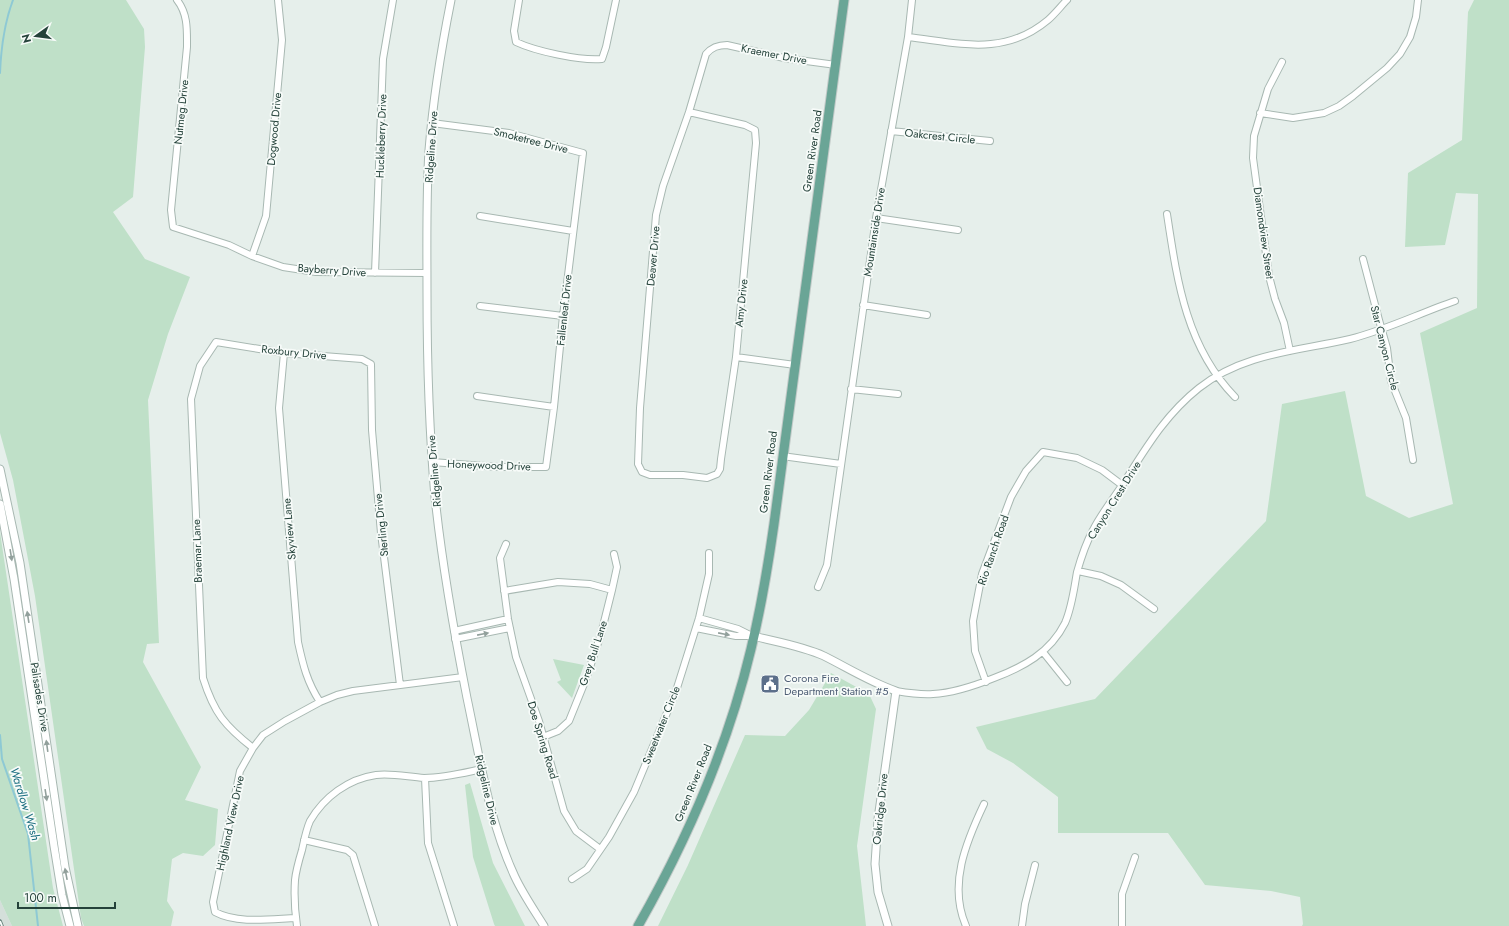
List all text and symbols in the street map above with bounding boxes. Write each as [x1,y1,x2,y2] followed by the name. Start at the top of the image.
[16,16,56,56] north arrow
[17,32,35,45] text: N
[740,40,809,68] street label: Kraemer Drive
[170,78,192,145] street label: Nutmeg Drive
[263,92,285,166] street label: Dogwood Drive
[372,93,390,178] street label: Huckleberry Drive
[798,109,826,193] street label: Green River Road
[421,110,442,183] street label: Ridgeline Drive
[492,123,570,157] street label: Smoketree Drive
[904,124,976,148] street label: Oakcrest Circle
[859,186,889,278] street label: Mountainside Drive
[1250,186,1278,280] street label: Diamondview Street
[642,225,664,287] street label: Deaver Drive
[297,260,367,280] street label: Bayberry Drive
[552,273,576,346] street label: Fallenleaf Drive
[731,278,752,328] street label: Amy Drive
[1367,304,1403,392] street label: Star Canyon Circle
[261,341,328,363] street label: Roxbury Drive
[755,430,781,514] street label: Green River Road
[423,434,445,507] street label: Ridgeline Drive
[447,456,531,474] street label: Honeywood Drive
[1083,457,1145,542] street label: Canyon Crest Drive
[370,492,392,557] street label: Sterling Drive
[278,497,300,561] street label: Skyview Lane
[973,513,1013,587] street label: Rio Ranch Road
[188,519,206,583] street label: Braemar Lane
[8,549,14,562] one-way arrow
[25,611,31,623] one-way arrow
[575,618,611,688] street label: Grey Bull Lane
[477,630,489,636] one-way arrow
[718,631,730,637] one-way arrow
[27,661,53,733] street label: Palisades Drive
[784,670,888,699] place label: Corona Fire Department Station #5
[759,673,781,695] public building icon: Corona Fire Department Station #5
[638,683,684,766] street label: Sweetwater Circle
[524,699,562,781] street label: Doe Spring Road
[44,740,50,752] one-way arrow
[670,742,716,824] street label: Green River Road
[471,753,503,827] street label: Ridgeline Drive
[5,765,45,843] water label: Wardlow Wash
[868,772,892,845] street label: Oakridge Drive
[212,774,248,872] street label: Highland View Drive
[43,789,49,801] one-way arrow
[63,868,69,880] one-way arrow
[18,884,115,910] scale bar
[24,889,57,907] text: 100 m

